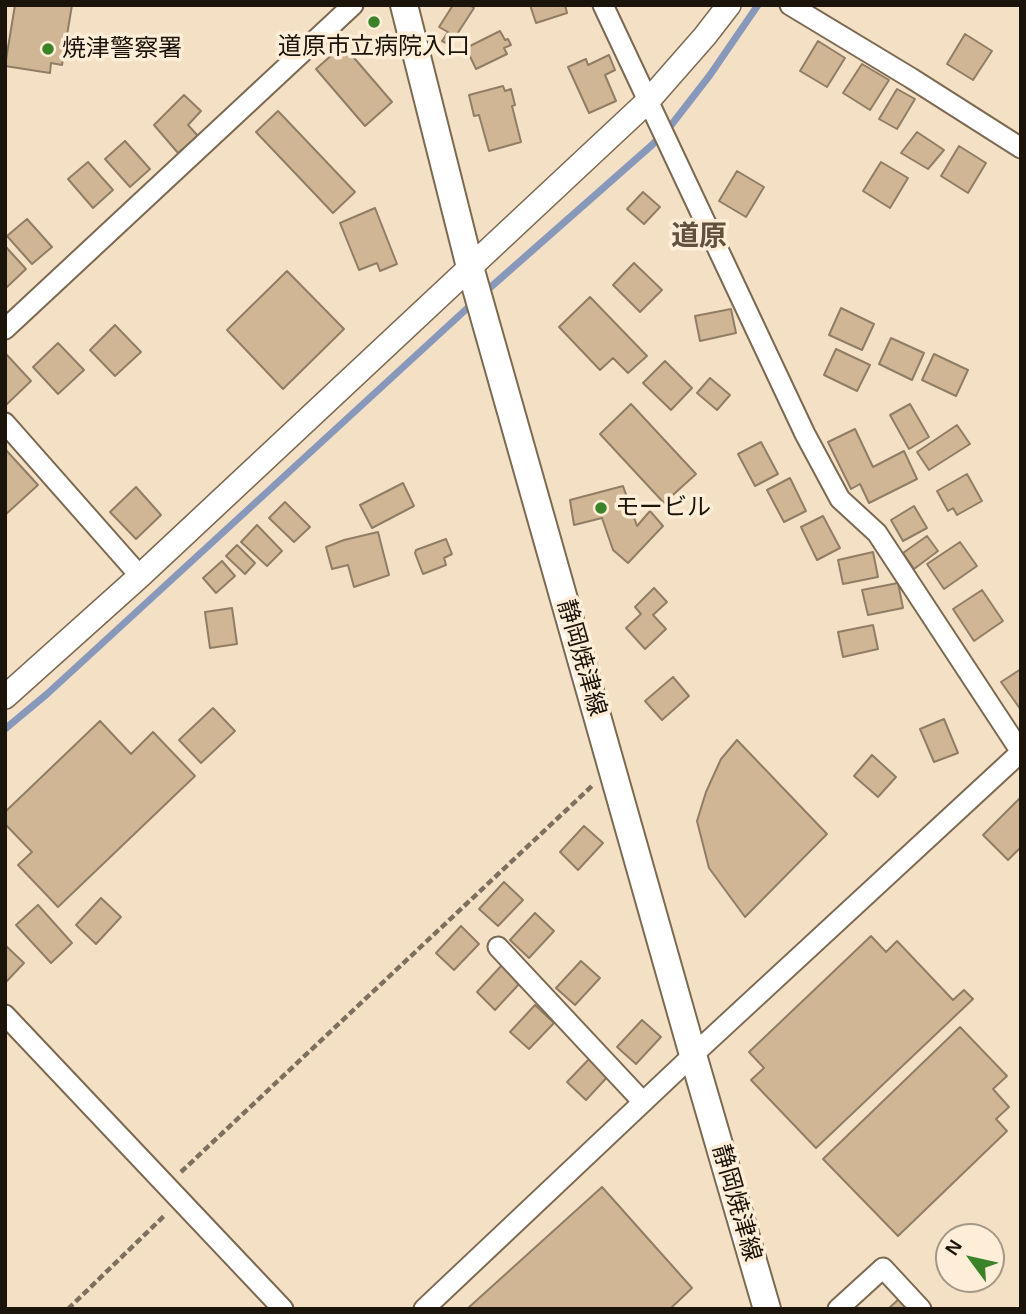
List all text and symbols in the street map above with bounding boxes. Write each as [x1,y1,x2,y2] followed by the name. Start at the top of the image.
[366,14,382,30] marker: 道原市立病院入口
[278,33,470,61] place label: 道原市立病院入口
[62,35,182,63] place label: 焼津警察署
[40,41,56,57] marker: 焼津警察署
[671,220,727,254] district label: 道原
[615,494,711,522] place label: モービル
[593,500,609,516] marker: モービル
[551,596,611,720] street label: 静岡焼津線
[706,1141,766,1265] street label: 静岡焼津線
[935,1223,1005,1293] north arrow
[941,1236,966,1259] text: N

